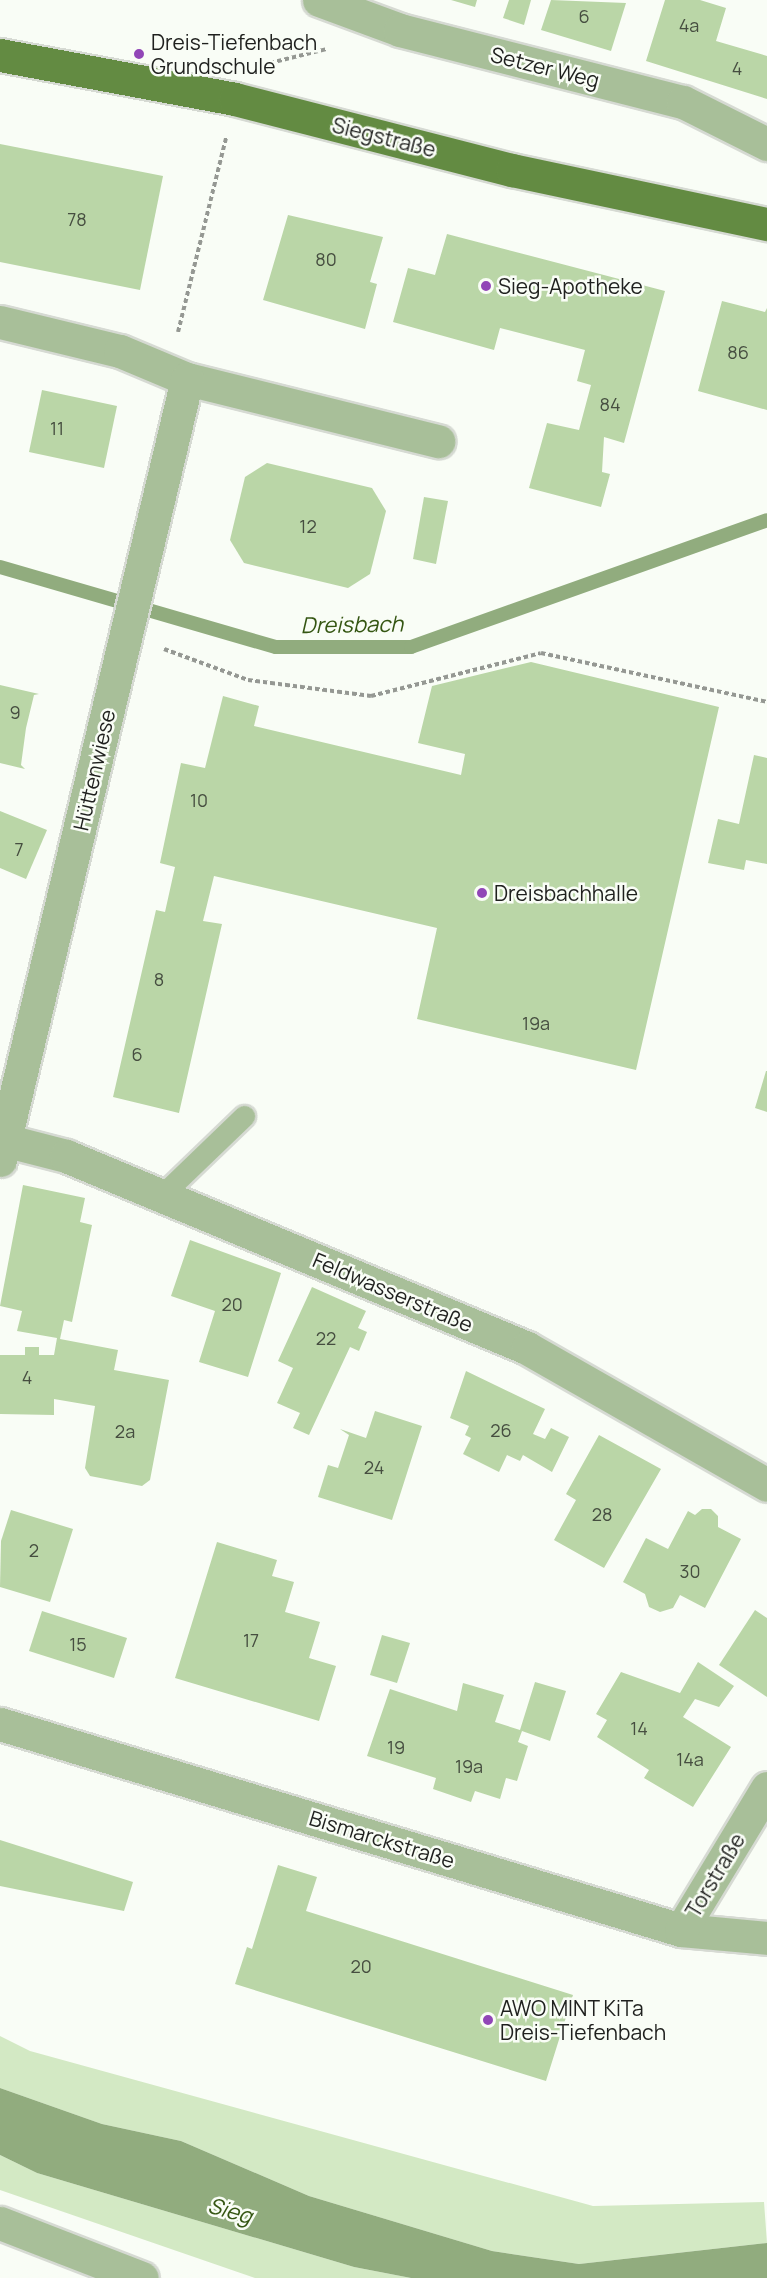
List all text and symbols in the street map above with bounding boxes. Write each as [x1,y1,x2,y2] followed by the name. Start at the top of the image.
[578,5,590,27] house number: 6
[679,14,699,36] house number: 4a
[151,29,317,79] place label: Dreis-Tiefenbach Grundschule
[488,41,602,93] street label: Setzer Weg
[132,47,146,61] marker: Dreis-Tiefenbach Grundschule
[732,57,742,79] house number: 4
[330,112,438,162] street label: Siegstraße
[67,208,87,230] house number: 78
[315,248,337,270] house number: 80
[498,273,643,299] place label: Sieg-Apotheke
[479,279,493,293] marker: Sieg-Apotheke
[727,341,749,363] house number: 86
[599,393,621,415] house number: 84
[50,417,64,439] house number: 11
[299,515,317,537] house number: 12
[301,611,403,639] water label: Dreisbach
[9,701,21,723] house number: 9
[68,707,120,833] street label: Hüttenwiese
[190,789,208,811] house number: 10
[14,838,24,860] house number: 7
[494,880,638,906] place label: Dreisbachhalle
[475,886,489,900] marker: Dreisbachhalle
[154,968,164,990] house number: 8
[522,1012,550,1034] house number: 19a
[131,1043,143,1065] house number: 6
[309,1247,477,1337] street label: Feldwasserstraße
[221,1293,243,1315] house number: 20
[316,1327,336,1349] house number: 22
[22,1366,32,1388] house number: 4
[490,1419,512,1441] house number: 26
[115,1420,135,1442] house number: 2a
[364,1456,384,1478] house number: 24
[592,1503,612,1525] house number: 28
[29,1539,39,1561] house number: 2
[680,1560,700,1582] house number: 30
[243,1629,259,1651] house number: 17
[69,1633,87,1655] house number: 15
[630,1717,648,1739] house number: 14
[387,1736,405,1758] house number: 19
[676,1748,704,1770] house number: 14a
[455,1755,483,1777] house number: 19a
[306,1805,458,1873] street label: Bismarckstraße
[680,1828,750,1922] street label: Torstraße
[350,1955,372,1977] house number: 20
[500,1995,666,2045] place label: AWO MINT KiTa Dreis-Tiefenbach
[481,2013,495,2027] marker: AWO MINT KiTa Dreis-Tiefenbach
[205,2192,255,2230] water label: Sieg

